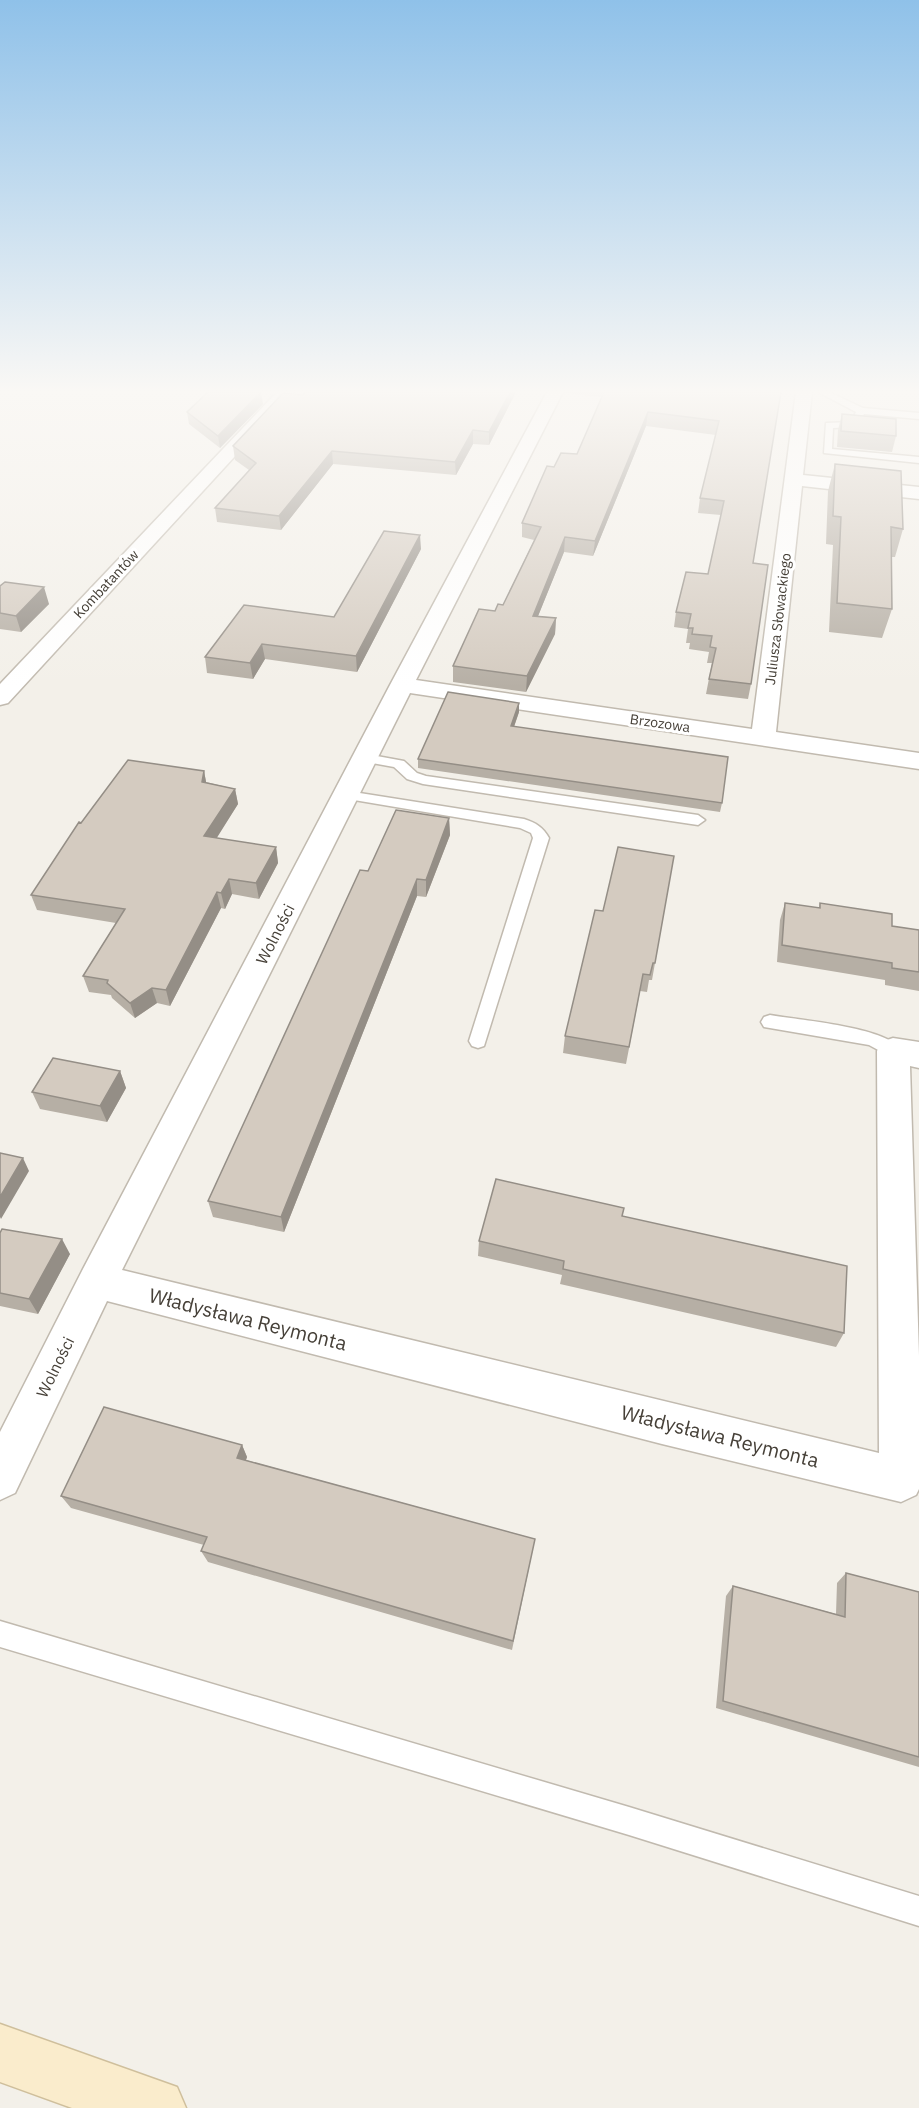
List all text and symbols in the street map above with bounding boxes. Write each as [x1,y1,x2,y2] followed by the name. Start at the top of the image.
[69,546,143,622] street label: Kombatantów
[761,552,795,686] street label: Juliusza Słowackiego
[629,710,692,736] street label: Brzozowa
[251,900,299,968] street label: Wolności
[146,1281,350,1357] street label: Władysława Reymonta
[32,1333,78,1401] street label: Wolności
[618,1398,822,1474] street label: Władysława Reymonta

